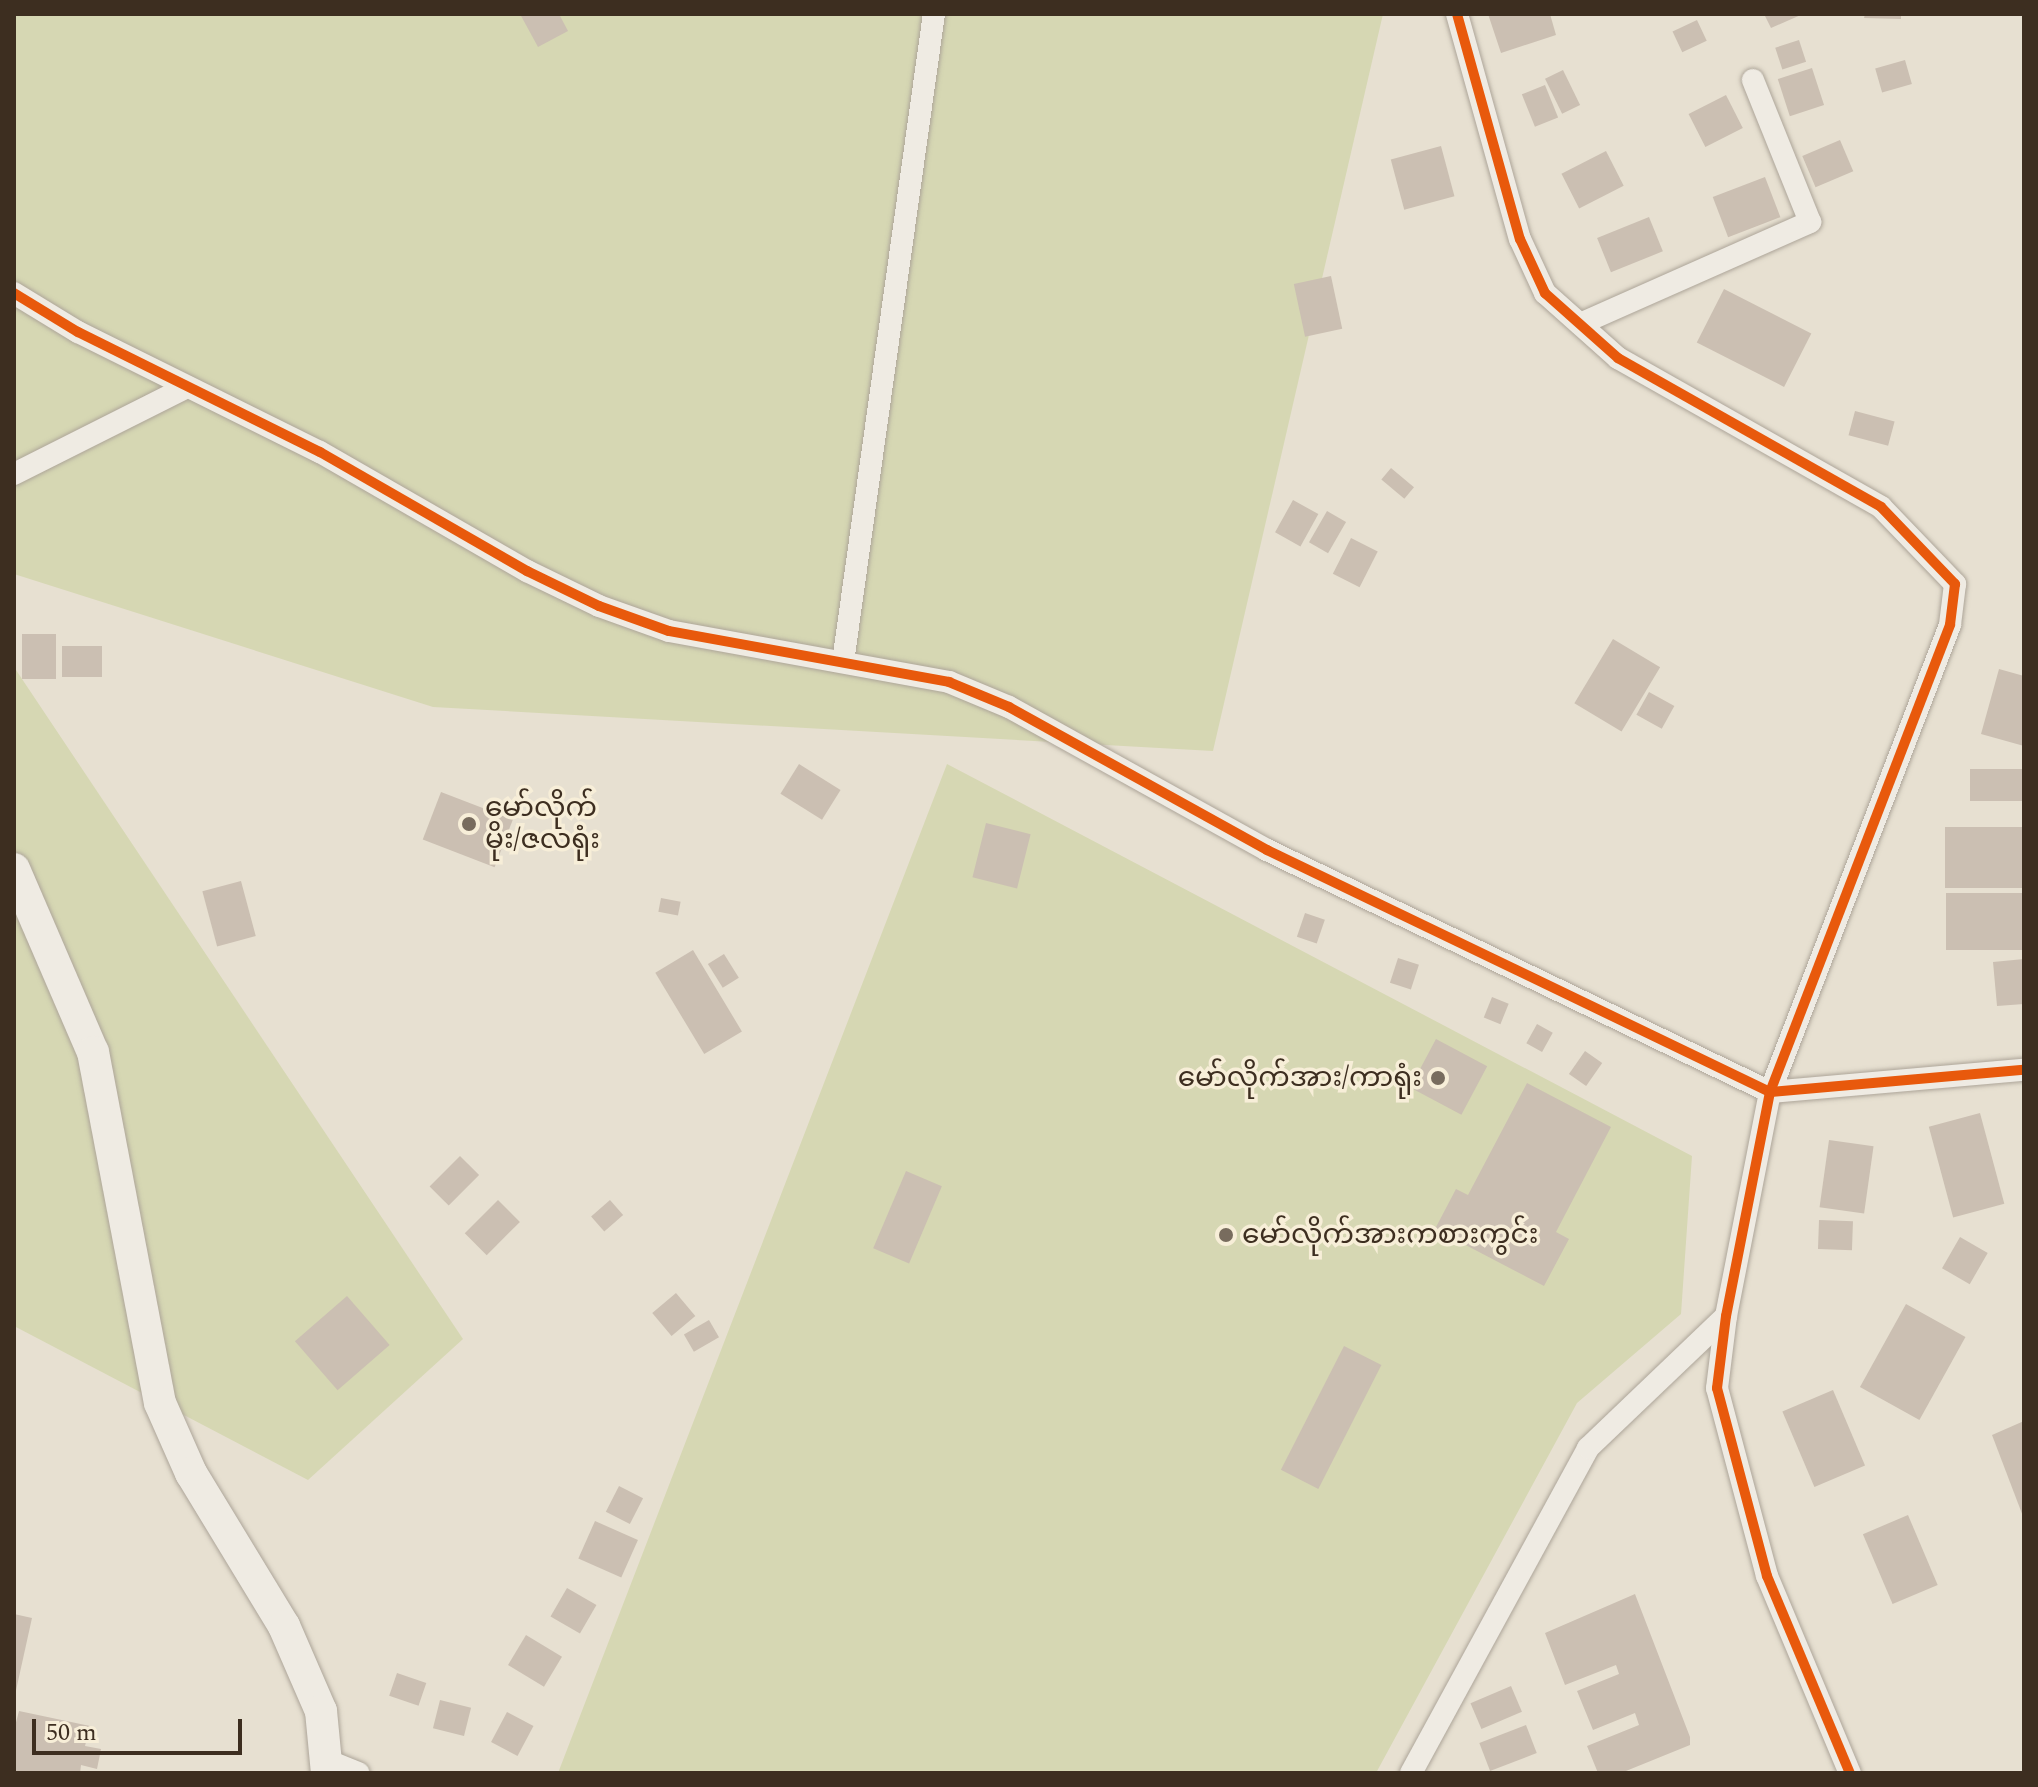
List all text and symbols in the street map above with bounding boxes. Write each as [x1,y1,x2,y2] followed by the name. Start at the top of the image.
[485,791,600,857] place label: မော်လိုက် မိုး/ဇလရုံး
[460,815,478,833] marker: မော်လိုက် မိုး/ဇလရုံး
[1178,1061,1422,1095] place label: မော်လိုက်အား/ကာရုံး
[1429,1069,1447,1087] marker: မော်လိုက်အား/ကာရုံး
[1242,1218,1538,1252] place label: မော်လိုက်အားကစားကွင်း
[1217,1226,1235,1244] marker: မော်လိုက်အားကစားကွင်း
[36,1703,246,1753] scale bar
[46,1715,97,1751] text: 50 m

